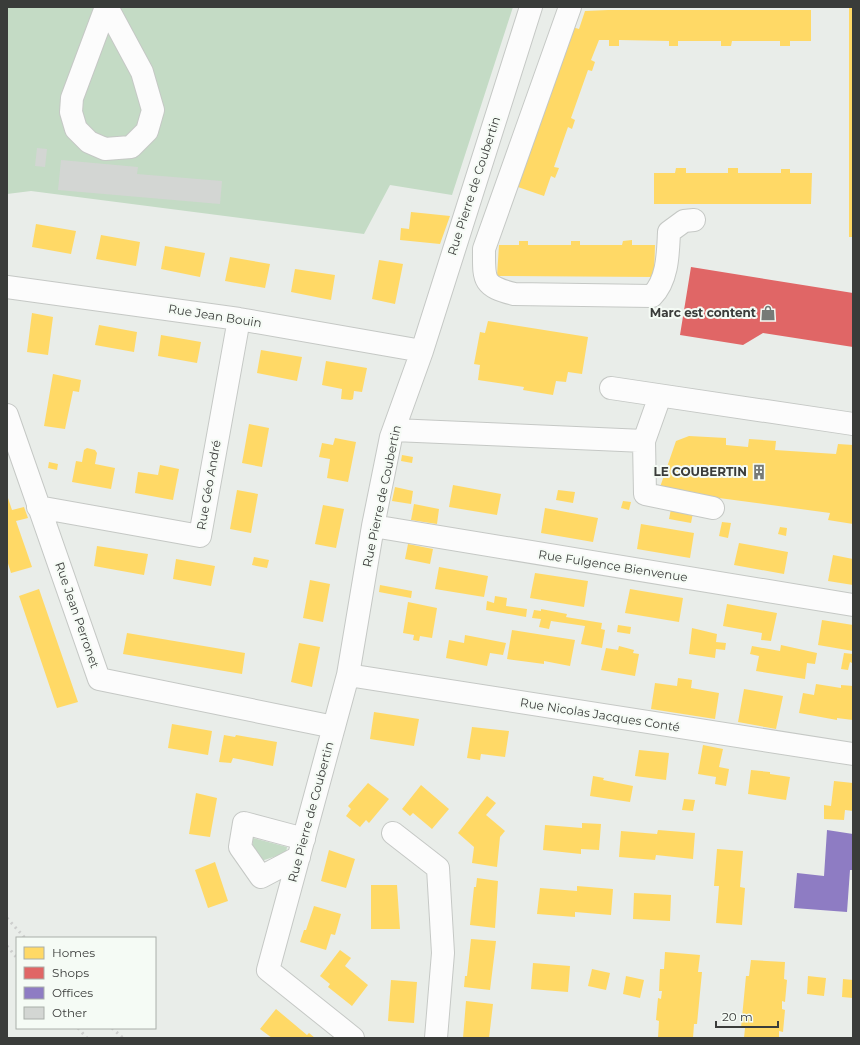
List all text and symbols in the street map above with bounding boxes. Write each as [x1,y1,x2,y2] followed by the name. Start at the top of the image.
[444,115,503,257] street label: Rue Pierre de Coubertin
[167,301,263,330] street label: Rue Jean Bouin
[759,304,777,322] shop icon: Marc est content
[650,305,757,320] place label: Marc est content
[359,423,404,568] street label: Rue Pierre de Coubertin
[193,439,224,531] street label: Rue Géo André
[750,463,768,481] building icon: LE COUBERTIN
[653,464,747,479] place label: LE COUBERTIN
[537,546,689,585] street label: Rue Fulgence Bienvenue
[52,560,103,670] street label: Rue Jean Perronet
[519,694,681,735] street label: Rue Nicolas Jacques Conté
[285,740,337,884] street label: Rue Pierre de Coubertin
[16,937,156,1029] legend
[52,945,95,960] text: Homes
[52,965,89,980] text: Shops
[52,985,93,1000] text: Offices
[716,1003,778,1029] scale bar
[52,1005,87,1020] text: Other
[722,1009,753,1024] text: 20 m

